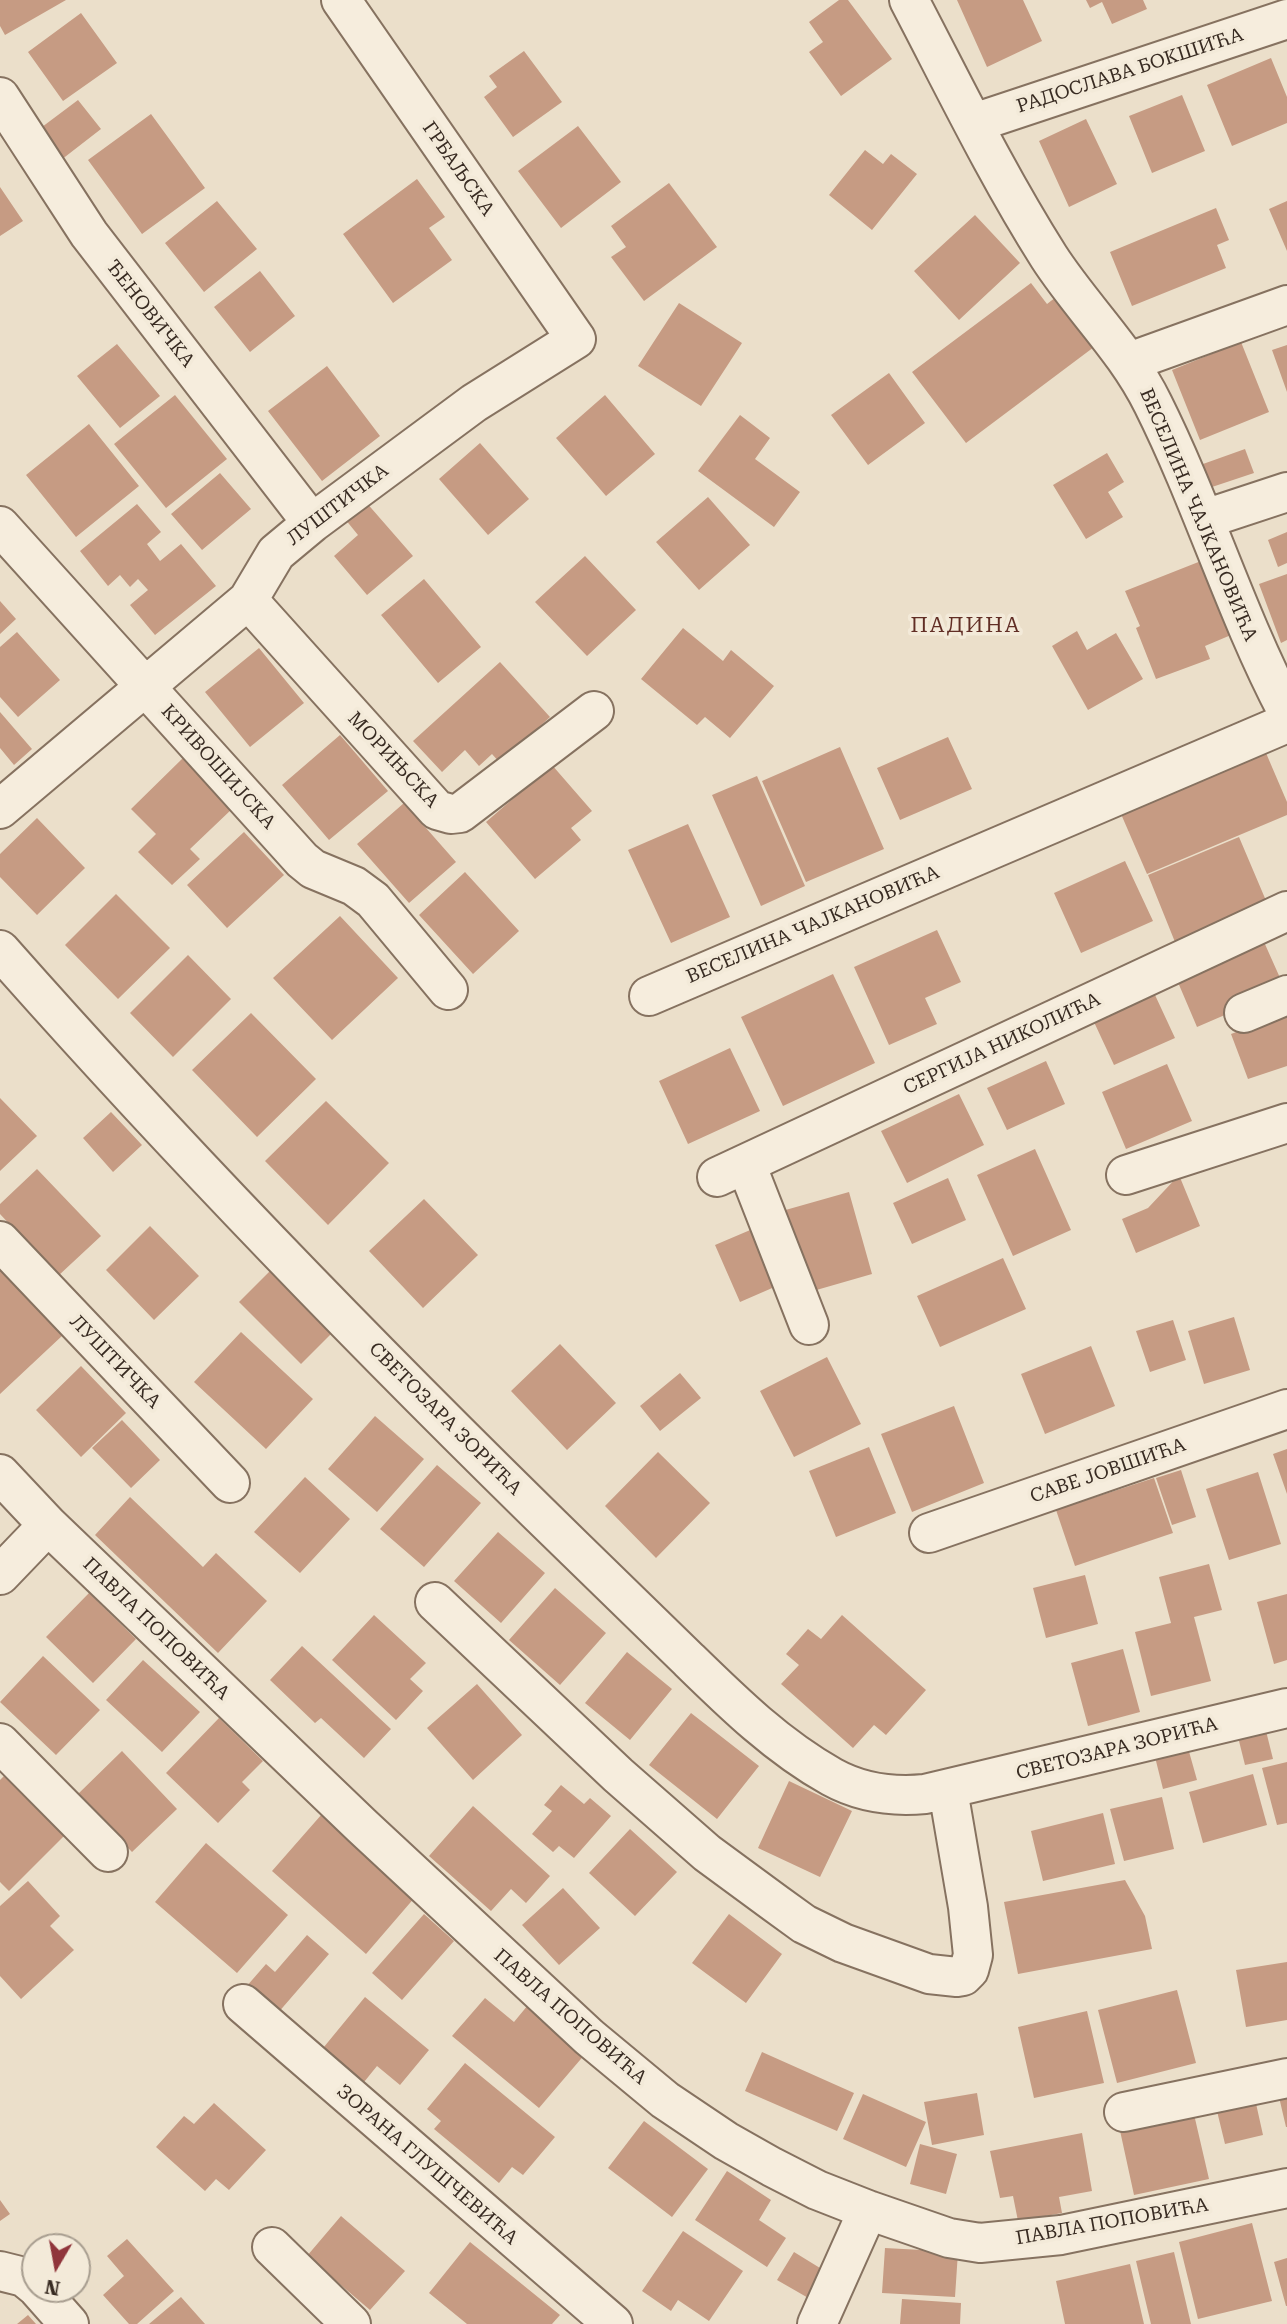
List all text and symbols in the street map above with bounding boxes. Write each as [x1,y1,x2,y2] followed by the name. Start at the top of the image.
[1014,24,1246,118] street label: РАДОСЛАВА БОКШИЋА
[417,118,499,220] street label: ГРБАЉСКА
[101,256,199,372] street label: ЂЕНОВИЧКА
[1134,385,1262,645] street label: ВЕСЕЛИНА ЧАЈКАНОВИЋА
[283,459,393,551] street label: ЛУШТИЧКА
[911,613,1021,639] district label: ПАДИНА
[156,700,280,834] street label: КРИВОШИЈСКА
[343,707,443,813] street label: МОРИЊСКА
[683,861,943,989] street label: ВЕСЕЛИНА ЧАЈКАНОВИЋА
[900,988,1104,1100] street label: СЕРГИЈА НИКОЛИЋА
[65,1311,165,1413] street label: ЛУШТИЧКА
[364,1338,526,1500] street label: СВЕТОЗАРА ЗОРИЋА
[1027,1434,1189,1508] street label: САВЕ ЈОВШИЋА
[78,1553,234,1705] street label: ПАВЛА ПОПОВИЋА
[1014,1713,1220,1785] street label: СВЕТОЗАРА ЗОРИЋА
[489,1944,651,2090] street label: ПАВЛА ПОПОВИЋА
[332,2080,522,2250] street label: ЗОРАНА ГЛУШЧЕВИЋА
[1014,2194,1210,2250] street label: ПАВЛА ПОПОВИЋА
[21,2233,91,2303] north arrow
[43,2275,62,2300] text: N

